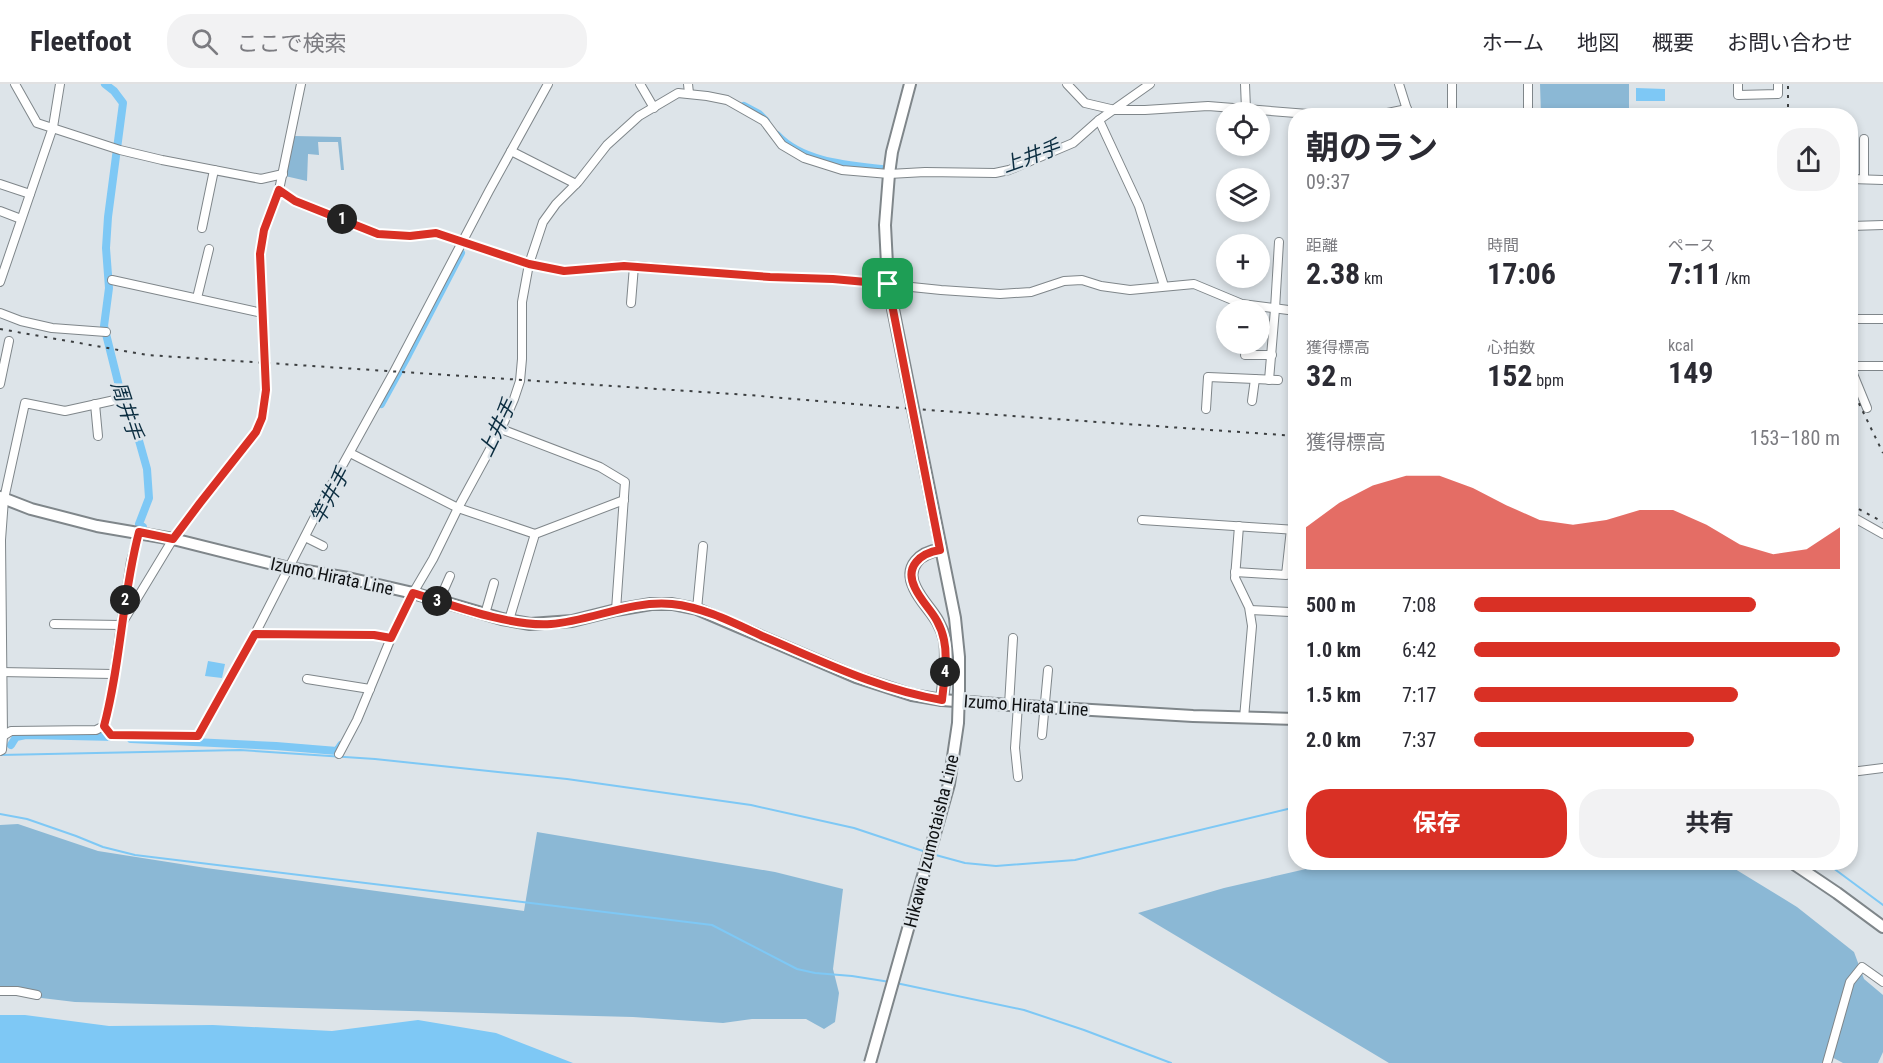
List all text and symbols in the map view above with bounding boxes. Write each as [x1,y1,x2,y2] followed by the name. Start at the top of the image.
[167,14,587,68] search box
[30,25,131,58] text: Fleetfoot
[188,25,221,58] icon: search
[236,31,346,56] text: ここで検索
[1482,31,1544,55] text: ホーム
[1577,31,1619,55] text: 地図
[1652,31,1694,55] text: 概要
[1727,31,1853,55] text: お問い合わせ
[1216,102,1270,354] map controls
[1216,102,1270,156] button: locate
[1306,128,1438,167] text: 朝のラン
[1777,128,1840,191] button: share
[999,134,1064,178] water label: 上井手
[1216,168,1270,222] button: layers
[1306,170,1350,194] text: 09:37
[327,204,357,234] pin: 1
[338,209,346,228] text: 1
[1216,234,1270,288] button: +
[1306,236,1338,255] text: 距離
[1487,236,1519,255] text: 時間
[1668,236,1715,255] text: ペース
[1306,256,1360,291] text: 2.38
[1487,256,1556,291] text: 17:06
[1668,256,1722,291] text: 7:11
[862,258,913,309] pin
[871,267,904,300] icon: arrive
[1360,269,1383,288] text: km
[1722,269,1751,288] text: /km
[1216,300,1270,354] button: −
[1668,336,1694,355] text: kcal
[1306,338,1370,357] text: 獲得標高
[1487,338,1535,357] text: 心拍数
[1668,355,1713,390] text: 149
[1306,358,1336,393] text: 32
[1487,358,1532,393] text: 152
[1336,371,1352,390] text: m
[1532,371,1564,390] text: bpm
[106,378,148,443] water label: 周井手
[473,395,521,460] water label: 上井手
[1750,426,1840,450] text: 153–180 m
[1306,430,1386,454] text: 獲得標高
[305,463,355,528] water label: 竿井手
[269,553,395,599] street label: Izumo Hirata Line
[110,585,140,615] pin: 2
[422,586,452,616] pin: 3
[121,590,129,609] text: 2
[433,591,441,610] text: 3
[1306,593,1356,617] text: 500 m
[1402,593,1436,617] text: 7:08
[1306,638,1361,662] text: 1.0 km
[1402,638,1436,662] text: 6:42
[930,657,960,687] pin: 4
[941,662,949,681] text: 4
[1306,683,1361,707] text: 1.5 km
[1402,683,1436,707] text: 7:17
[963,690,1089,720] street label: Izumo Hirata Line
[1306,728,1361,752] text: 2.0 km
[1402,728,1436,752] text: 7:37
[899,752,963,930] street label: Hikawa Izumotaisha Line
[1306,789,1567,858] button: 保存
[1579,789,1840,858] button: 共有

